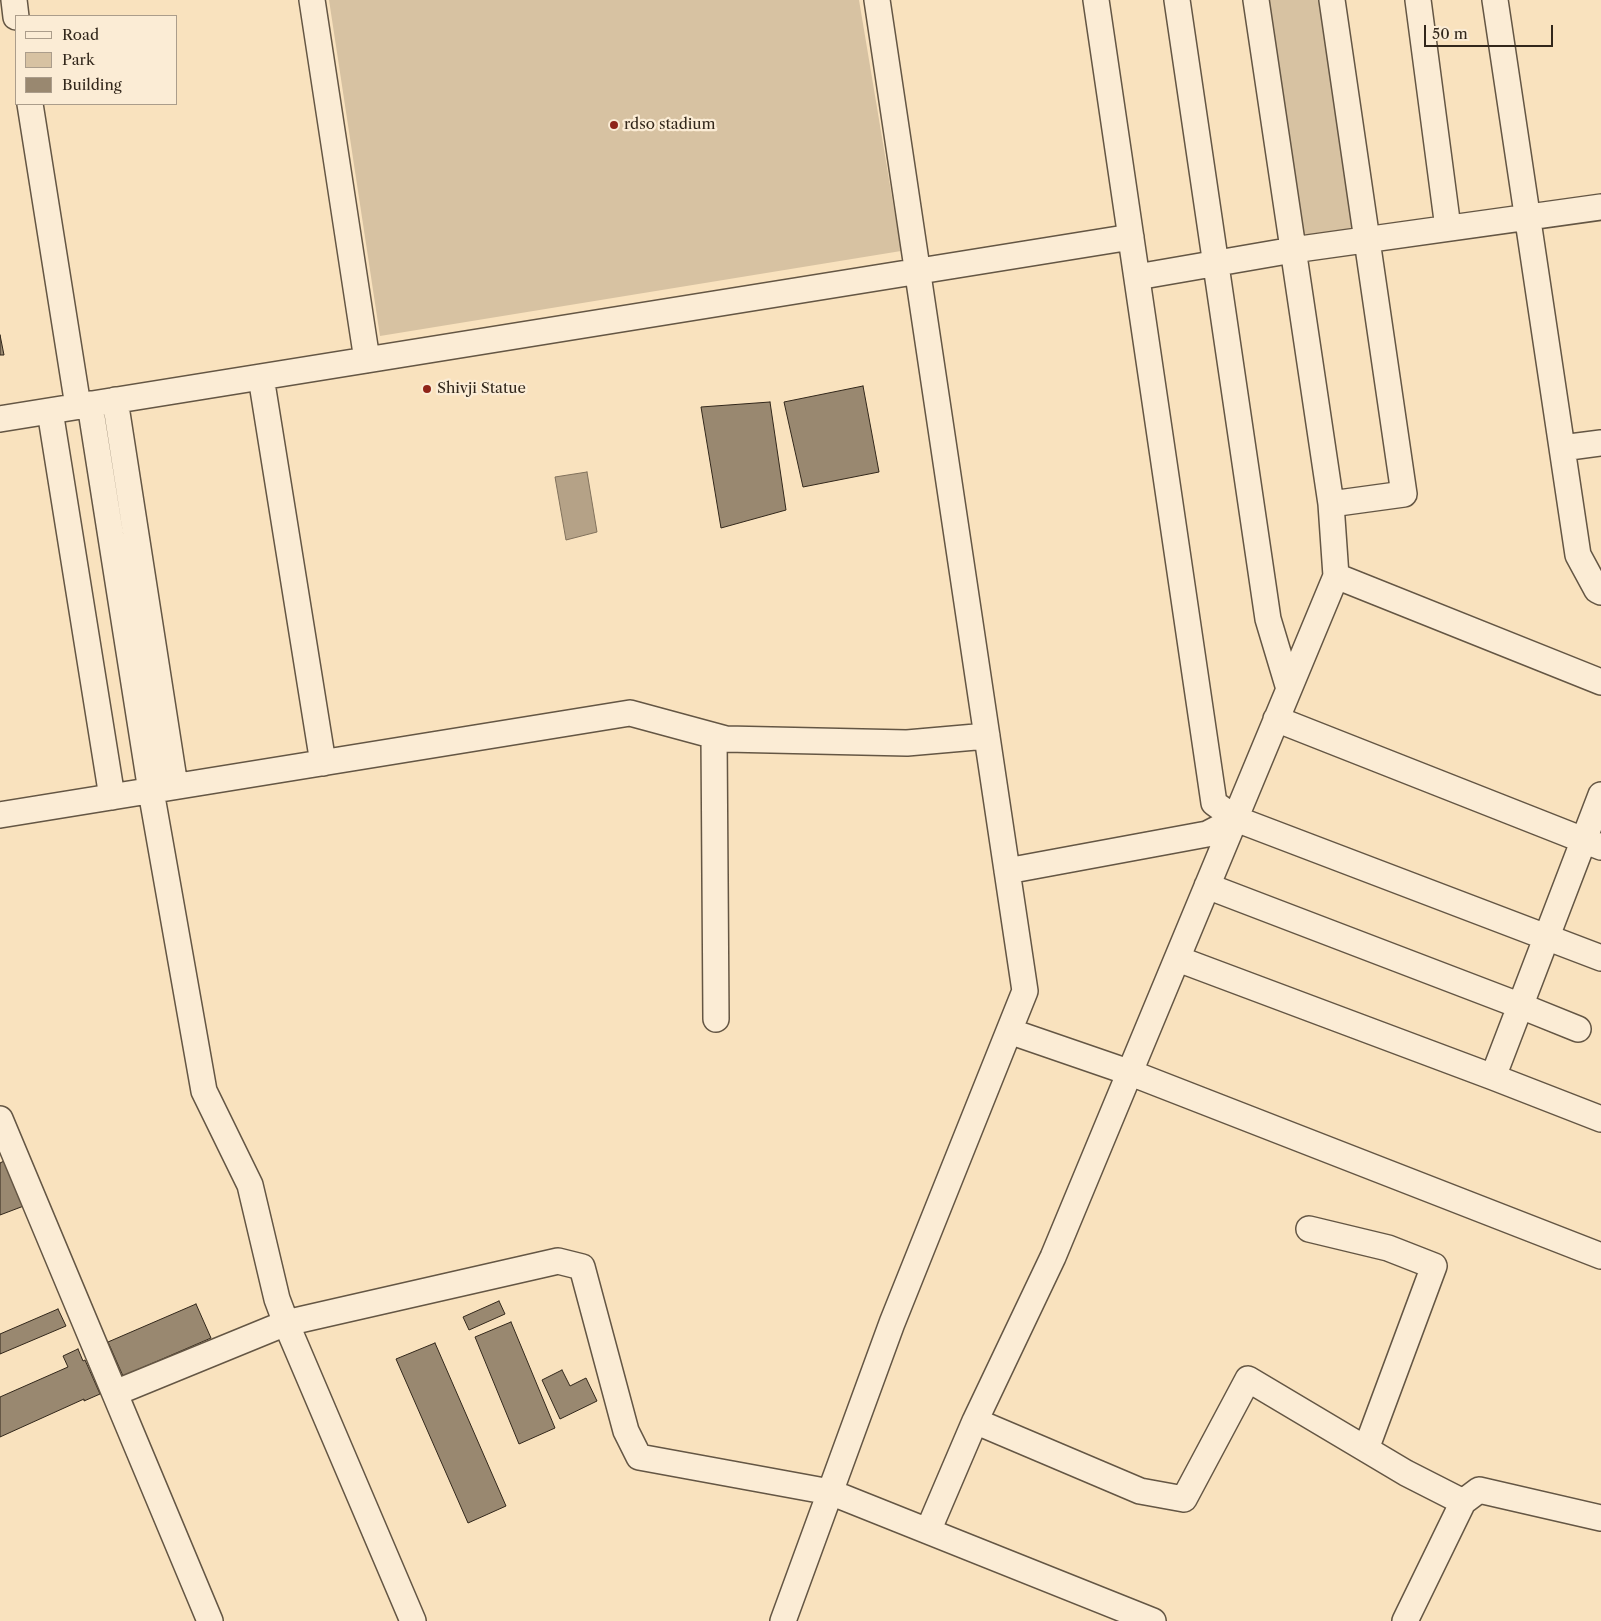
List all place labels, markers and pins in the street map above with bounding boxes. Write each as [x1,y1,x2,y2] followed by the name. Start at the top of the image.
[624,116,716,134] place label: rdso stadium
[608,119,620,131] marker: rdso stadium
[437,380,526,398] place label: Shivji Statue
[421,383,433,395] marker: Shivji Statue

